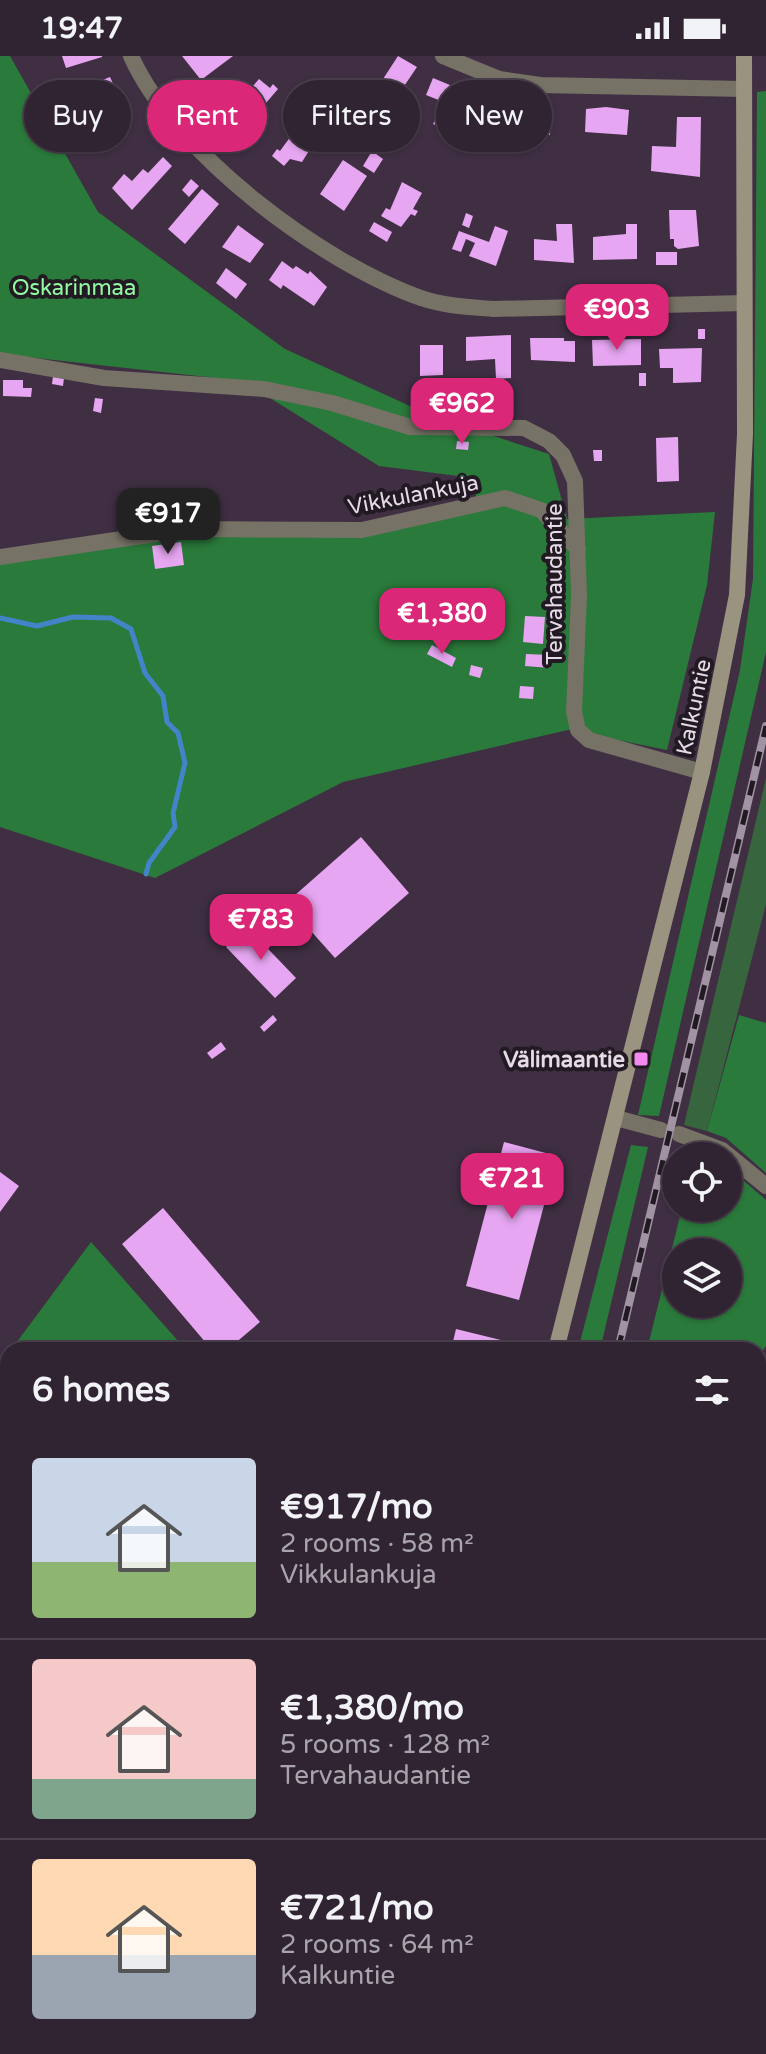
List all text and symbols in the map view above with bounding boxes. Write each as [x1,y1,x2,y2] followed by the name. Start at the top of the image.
[40,10,123,47] text: 19:47
[24,80,131,152] chip: Buy
[147,80,267,152] chip: Rent
[283,80,420,152] chip: Filters
[436,80,552,152] chip: New
[12,275,136,301] park label: Oskarinmaa
[570,284,664,352] pin: €903
[584,294,650,325] text: €903
[415,378,509,446] pin: €962
[429,388,495,419] text: €962
[346,470,481,520] street label: Vikkulankuja
[121,488,215,556] pin: €917
[135,498,201,529] text: €917
[542,503,568,665] street label: Tervahaudantie
[377,588,507,656] pin: €1,380
[397,598,487,629] text: €1,380
[671,657,717,758] street label: Kalkuntie
[214,894,308,962] pin: €783
[228,904,294,935] text: €783
[503,1047,625,1073] place label: Välimaantie
[632,1050,650,1068] marker: Välimaantie
[662,1142,742,1318] map controls
[662,1142,742,1222] button: locate
[465,1153,559,1221] pin: €721
[479,1163,545,1194] text: €721
[662,1238,742,1318] button: layers
[690,1368,734,1412] icon: filters
[32,1370,170,1411] text: 6 homes
[280,1487,433,1528] text: €917/mo
[96,1490,192,1586] icon: home
[280,1528,474,1559] text: 2 rooms · 58 m²
[280,1559,437,1590] text: Vikkulankuja
[280,1688,464,1729] text: €1,380/mo
[96,1691,192,1787] icon: home
[280,1729,490,1760] text: 5 rooms · 128 m²
[280,1760,471,1791] text: Tervahaudantie
[280,1888,434,1929] text: €721/mo
[96,1891,192,1987] icon: home
[280,1929,474,1960] text: 2 rooms · 64 m²
[280,1960,395,1991] text: Kalkuntie

